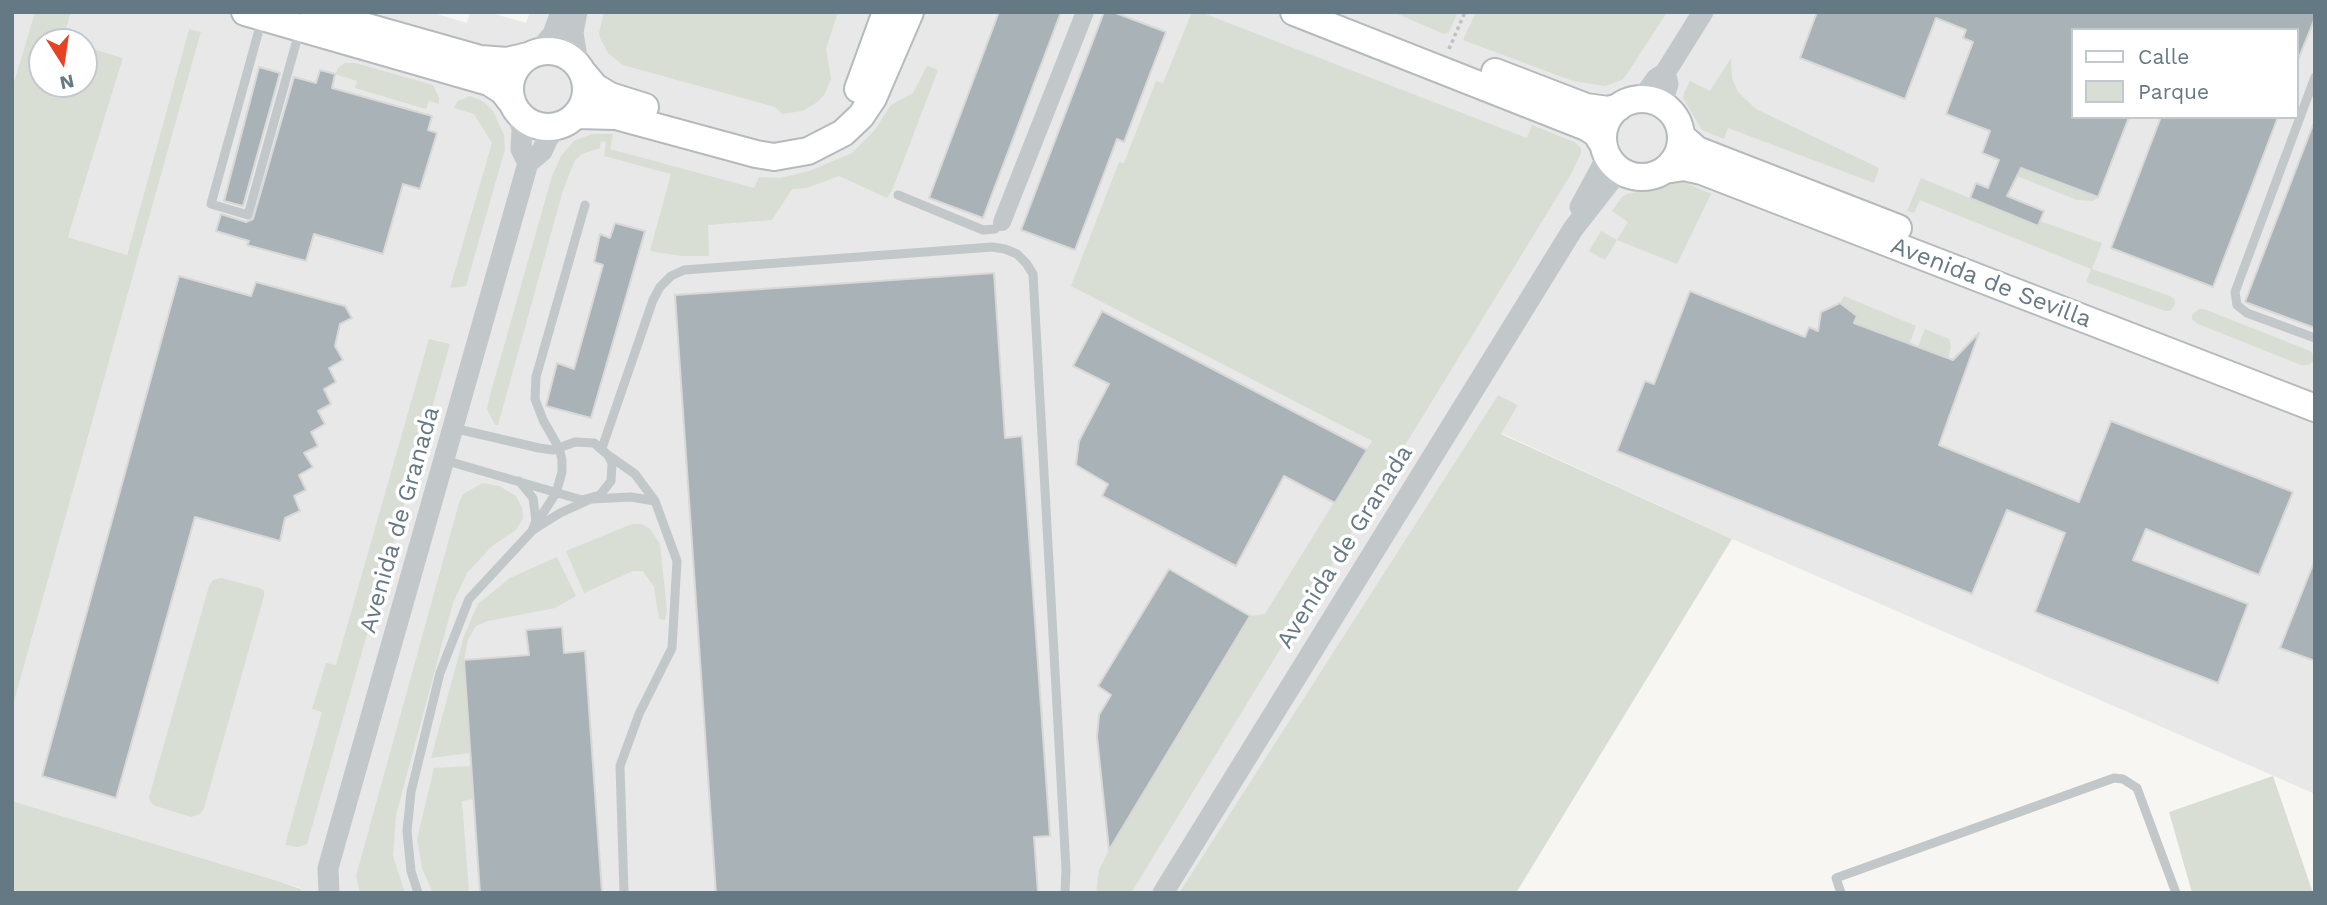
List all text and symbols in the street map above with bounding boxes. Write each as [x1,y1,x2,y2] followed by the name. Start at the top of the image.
[28,28,98,98] north arrow
[2072,28,2299,119] legend
[2138,44,2189,69] text: Calle
[58,69,76,95] text: N
[2138,79,2209,104] text: Parque
[1887,231,2095,335] street label: Avenida de Sevilla
[354,404,446,636] street label: Avenida de Granada
[1271,440,1419,654] street label: Avenida de Granada

